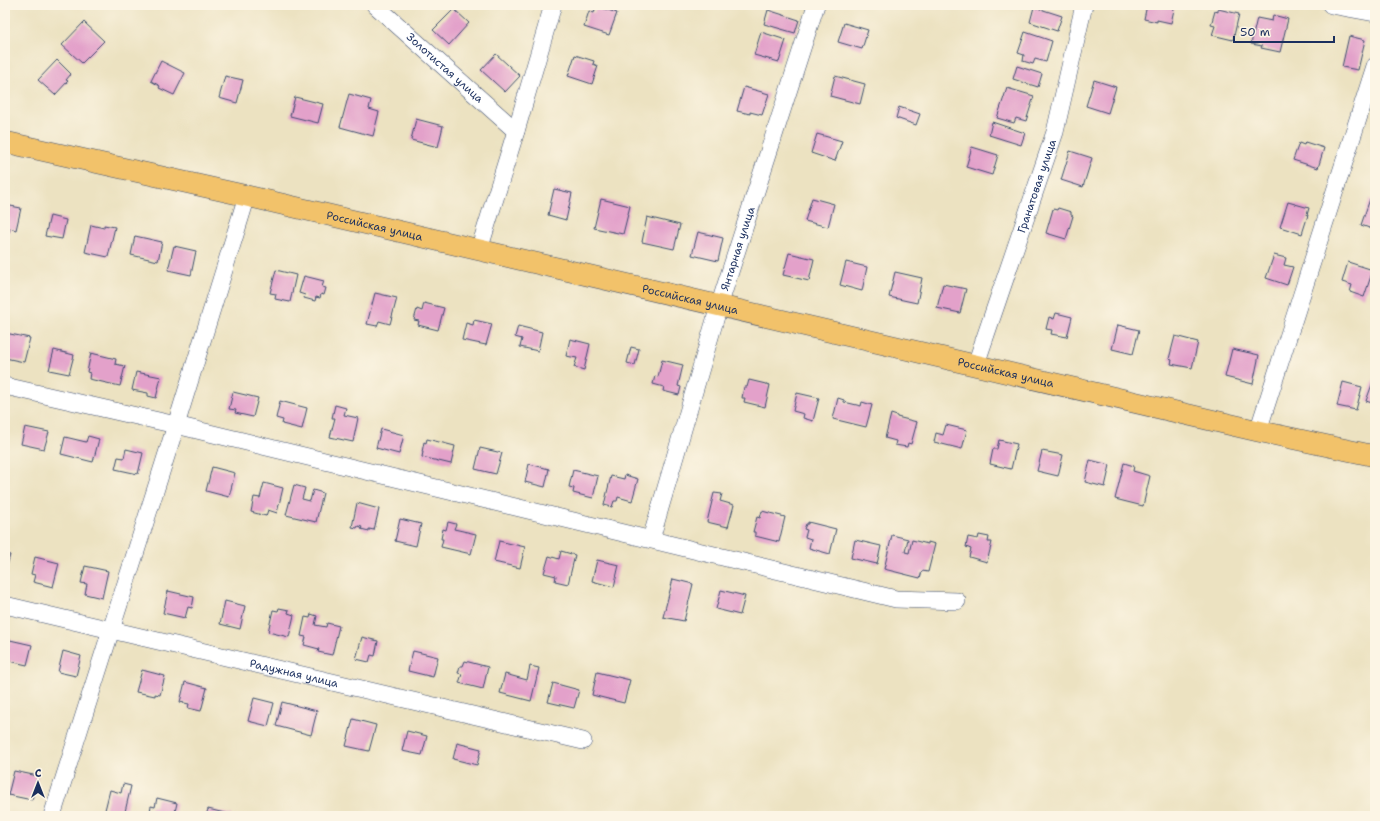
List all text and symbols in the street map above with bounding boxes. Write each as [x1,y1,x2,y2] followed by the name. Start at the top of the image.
[1234,18,1334,44] scale bar
[1240,24,1270,40] text: 50 m
[403,30,487,106] street label: Золотистая улица
[1014,137,1060,235] street label: Гранатовая улица
[717,205,759,293] street label: Янтарная улица
[325,208,424,245] street label: Российская улица
[640,281,740,318] street label: Российская улица
[956,354,1055,391] street label: Российская улица
[248,656,340,691] street label: Радужная улица
[18,763,58,803] north arrow
[35,766,42,781] text: С

